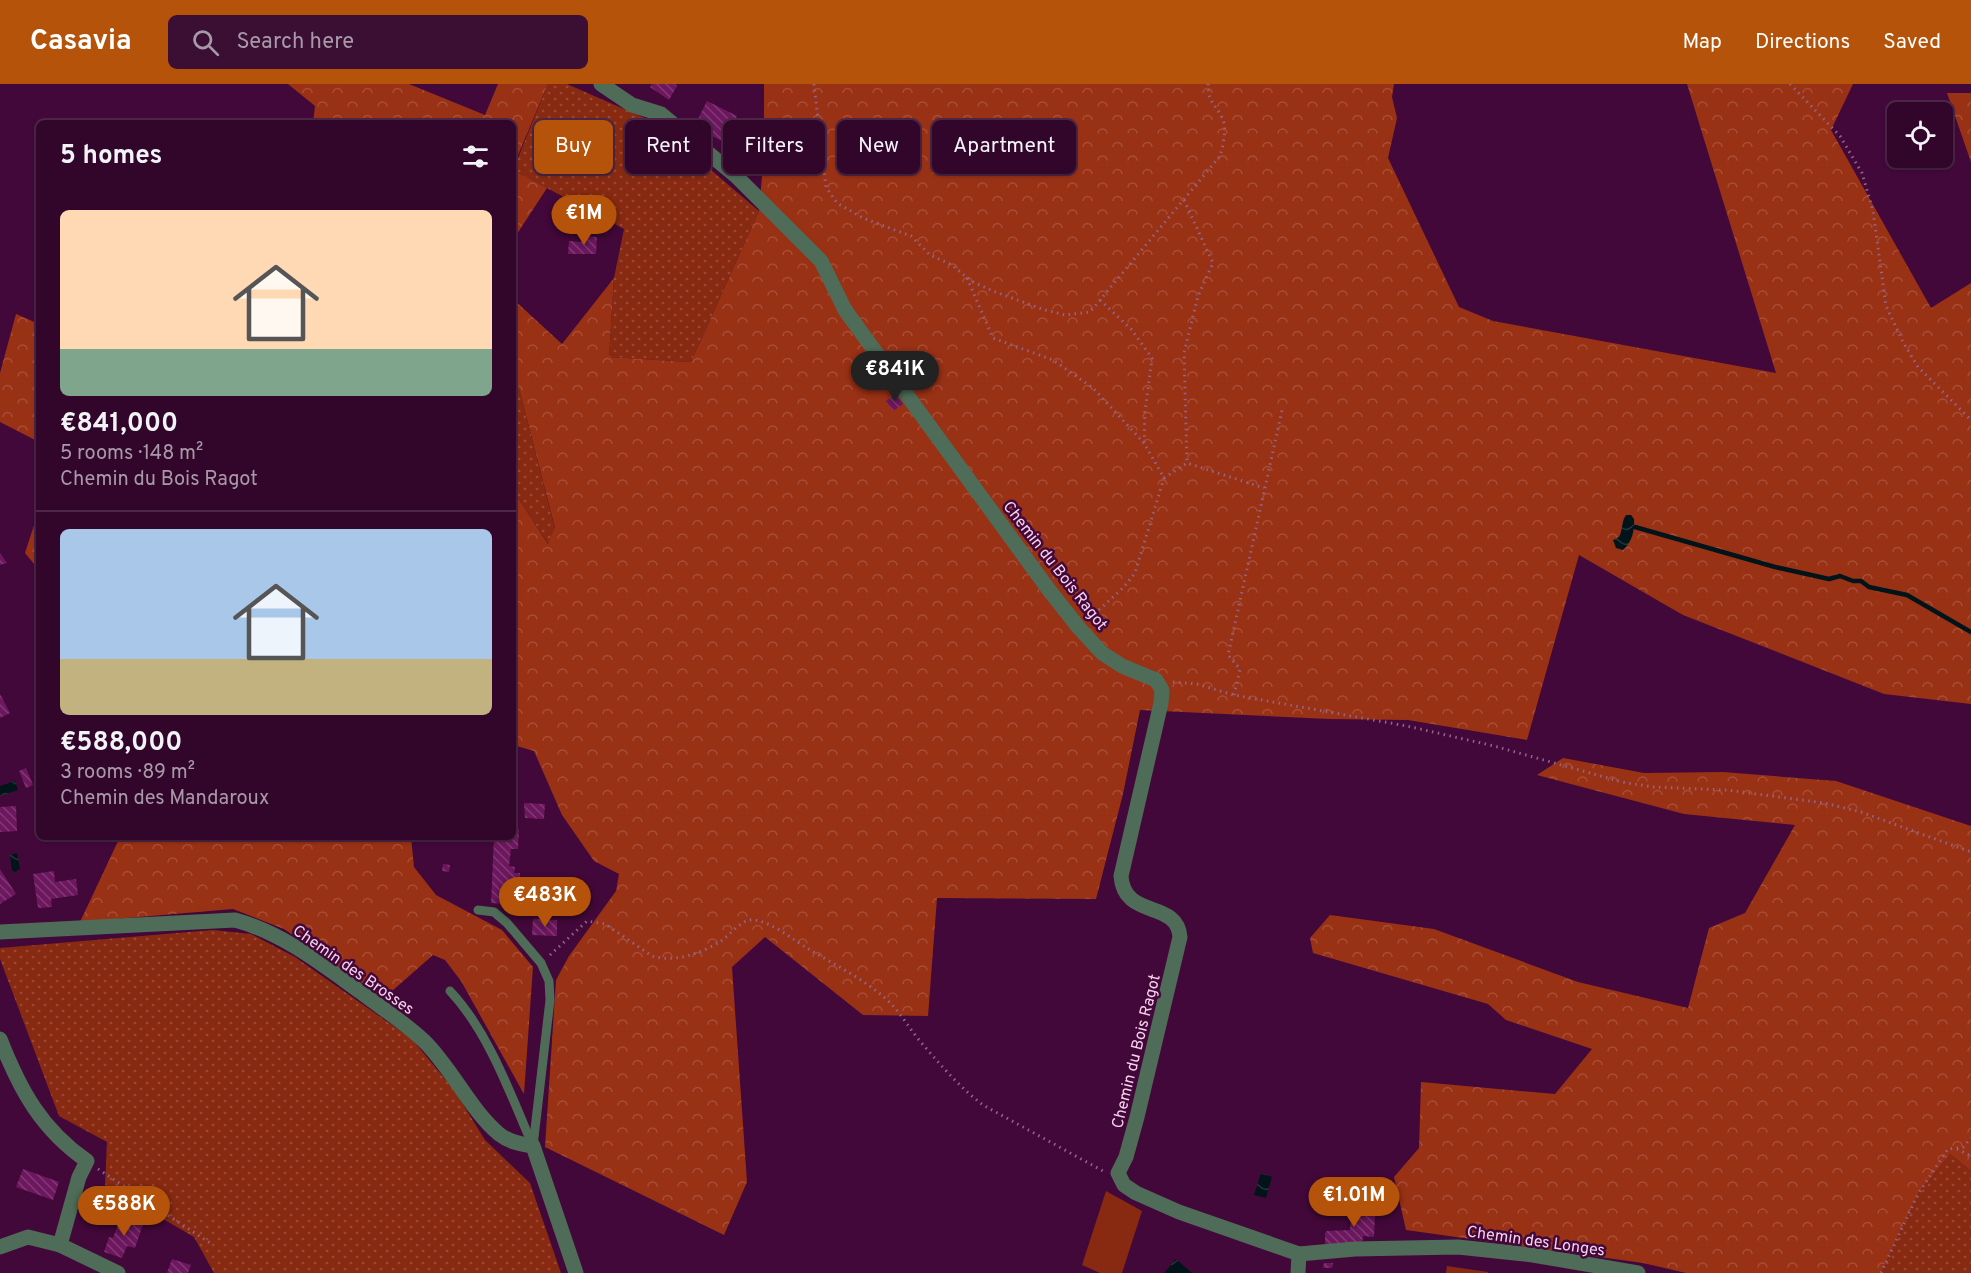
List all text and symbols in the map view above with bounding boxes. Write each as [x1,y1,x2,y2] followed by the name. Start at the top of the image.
[168,15,588,69] search box
[30,24,132,60] text: Casavia
[189,26,222,59] icon: search
[237,29,354,56] text: Search here
[1682,29,1722,56] text: Map
[1755,29,1850,56] text: Directions
[1883,29,1941,56] text: Saved
[1887,102,1953,168] map controls
[1887,102,1953,168] button: locate
[534,120,613,174] chip: Buy
[625,120,711,174] chip: Rent
[723,120,825,174] chip: Filters
[837,120,920,174] chip: New
[932,120,1076,174] chip: Apartment
[60,140,162,173] text: 5 homes
[459,140,492,173] icon: filters
[555,195,613,246] pin: €1M
[566,201,602,227] text: €1M
[222,249,330,357] icon: home
[853,351,937,402] pin: €841K
[865,357,925,383] text: €841K
[60,408,178,441] text: €841,000
[60,441,203,467] text: 5 rooms · 148 m²
[60,467,258,493] text: Chemin du Bois Ragot
[998,498,1111,635] street label: Chemin du Bois Ragot
[222,568,330,676] icon: home
[60,727,182,760] text: €588,000
[60,760,195,786] text: 3 rooms · 89 m²
[60,786,269,812] text: Chemin des Mandaroux
[503,877,587,928] pin: €483K
[513,883,577,909] text: €483K
[288,921,417,1020] street label: Chemin des Brosses
[1108,972,1166,1131] street label: Chemin du Bois Ragot
[1305,1177,1403,1228] pin: €1.01M
[1323,1183,1385,1209] text: €1.01M
[82,1186,166,1237] pin: €588K
[92,1192,156,1218] text: €588K
[1465,1222,1606,1262] street label: Chemin des Longes

